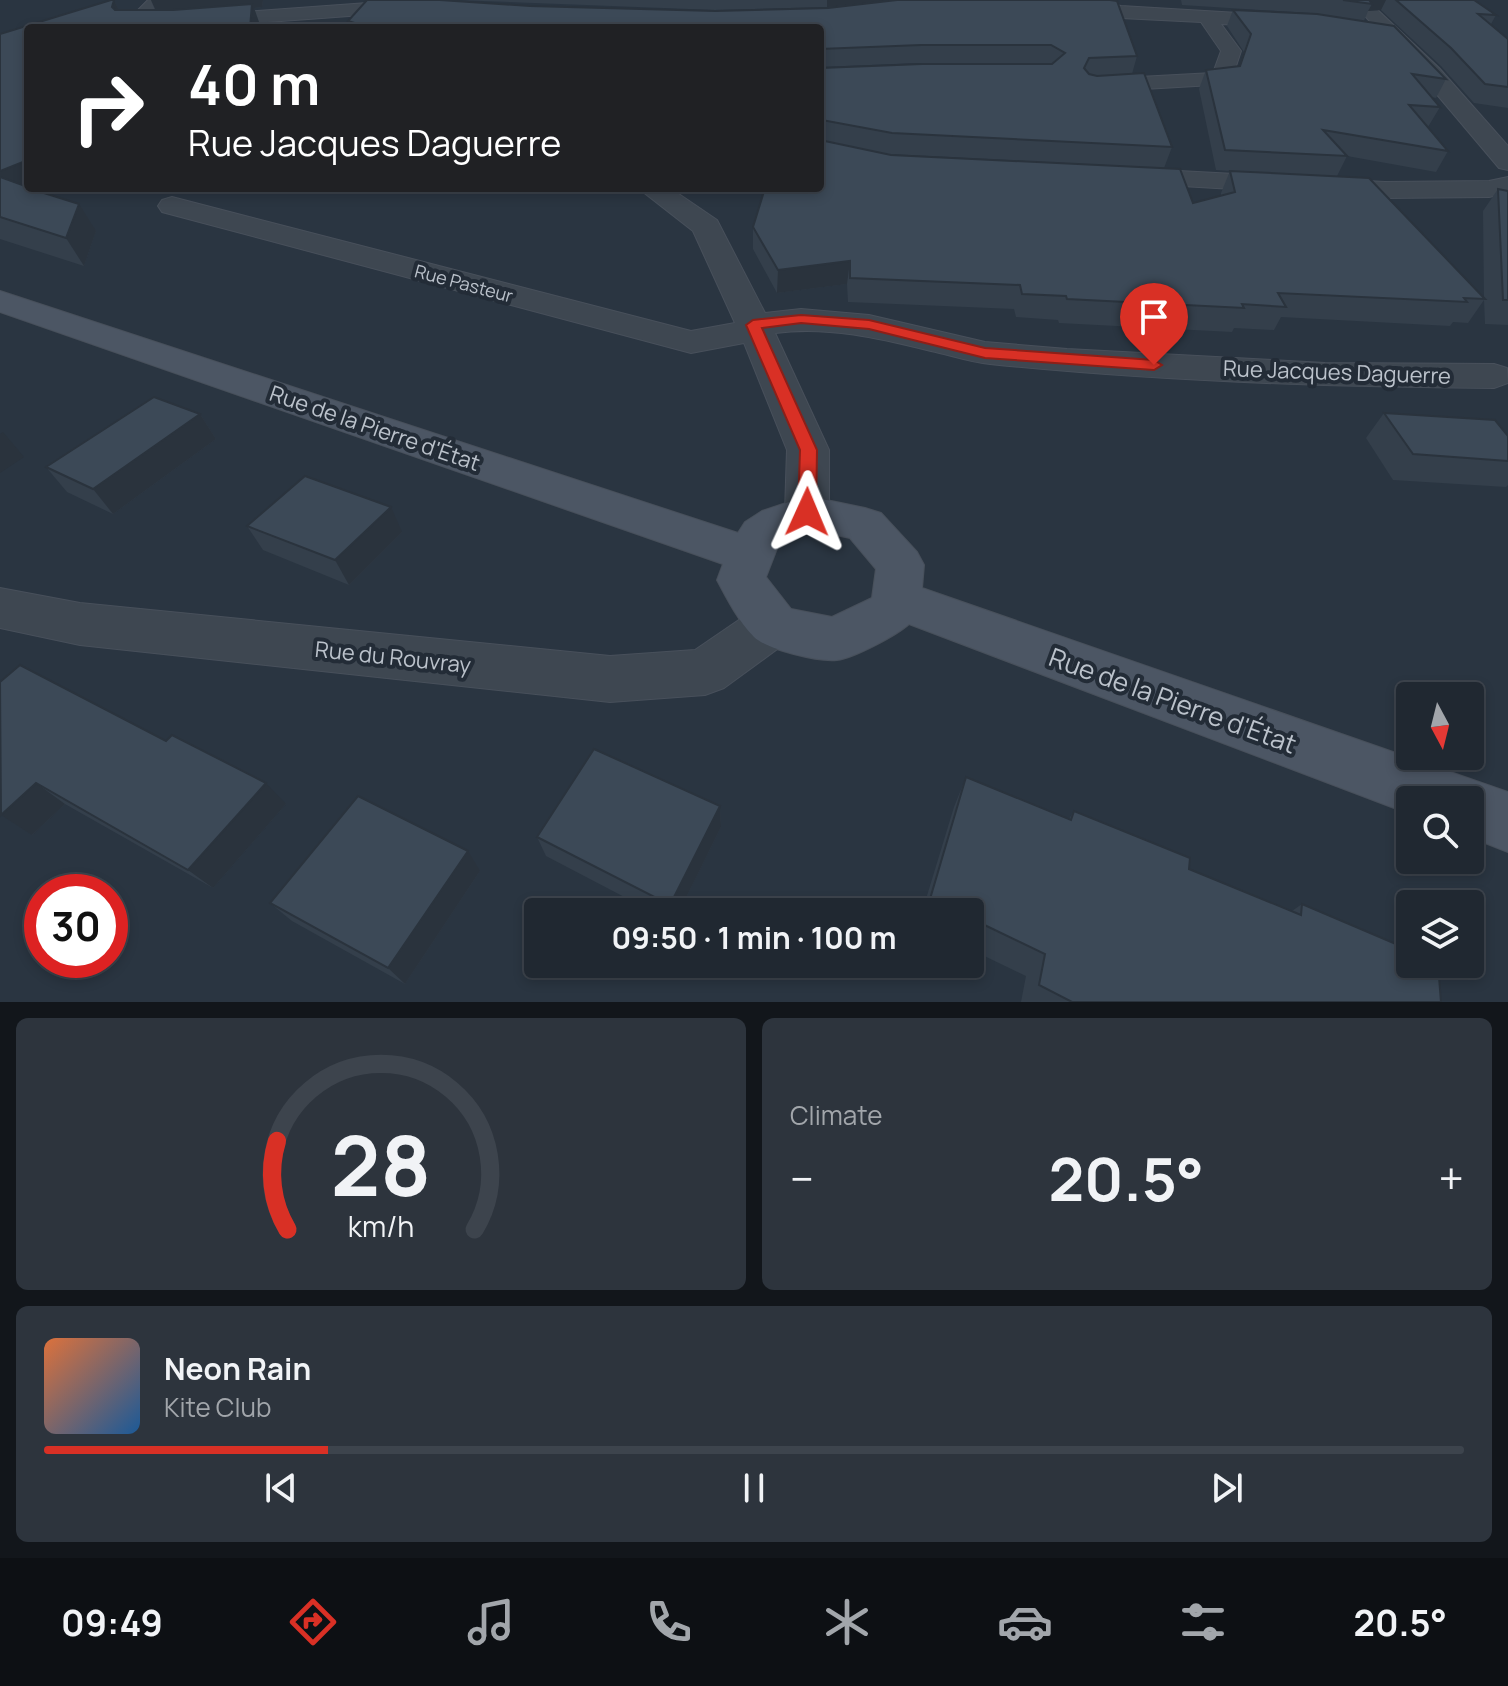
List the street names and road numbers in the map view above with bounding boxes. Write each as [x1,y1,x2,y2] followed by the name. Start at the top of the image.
[412,258,516,308] street label: Rue Pasteur
[1222,353,1452,391] street label: Rue Jacques Daguerre
[266,378,484,478] street label: Rue de la Pierre d'État
[314,634,473,680] street label: Rue du Rouvray
[1044,639,1302,761] street label: Rue de la Pierre d'État

